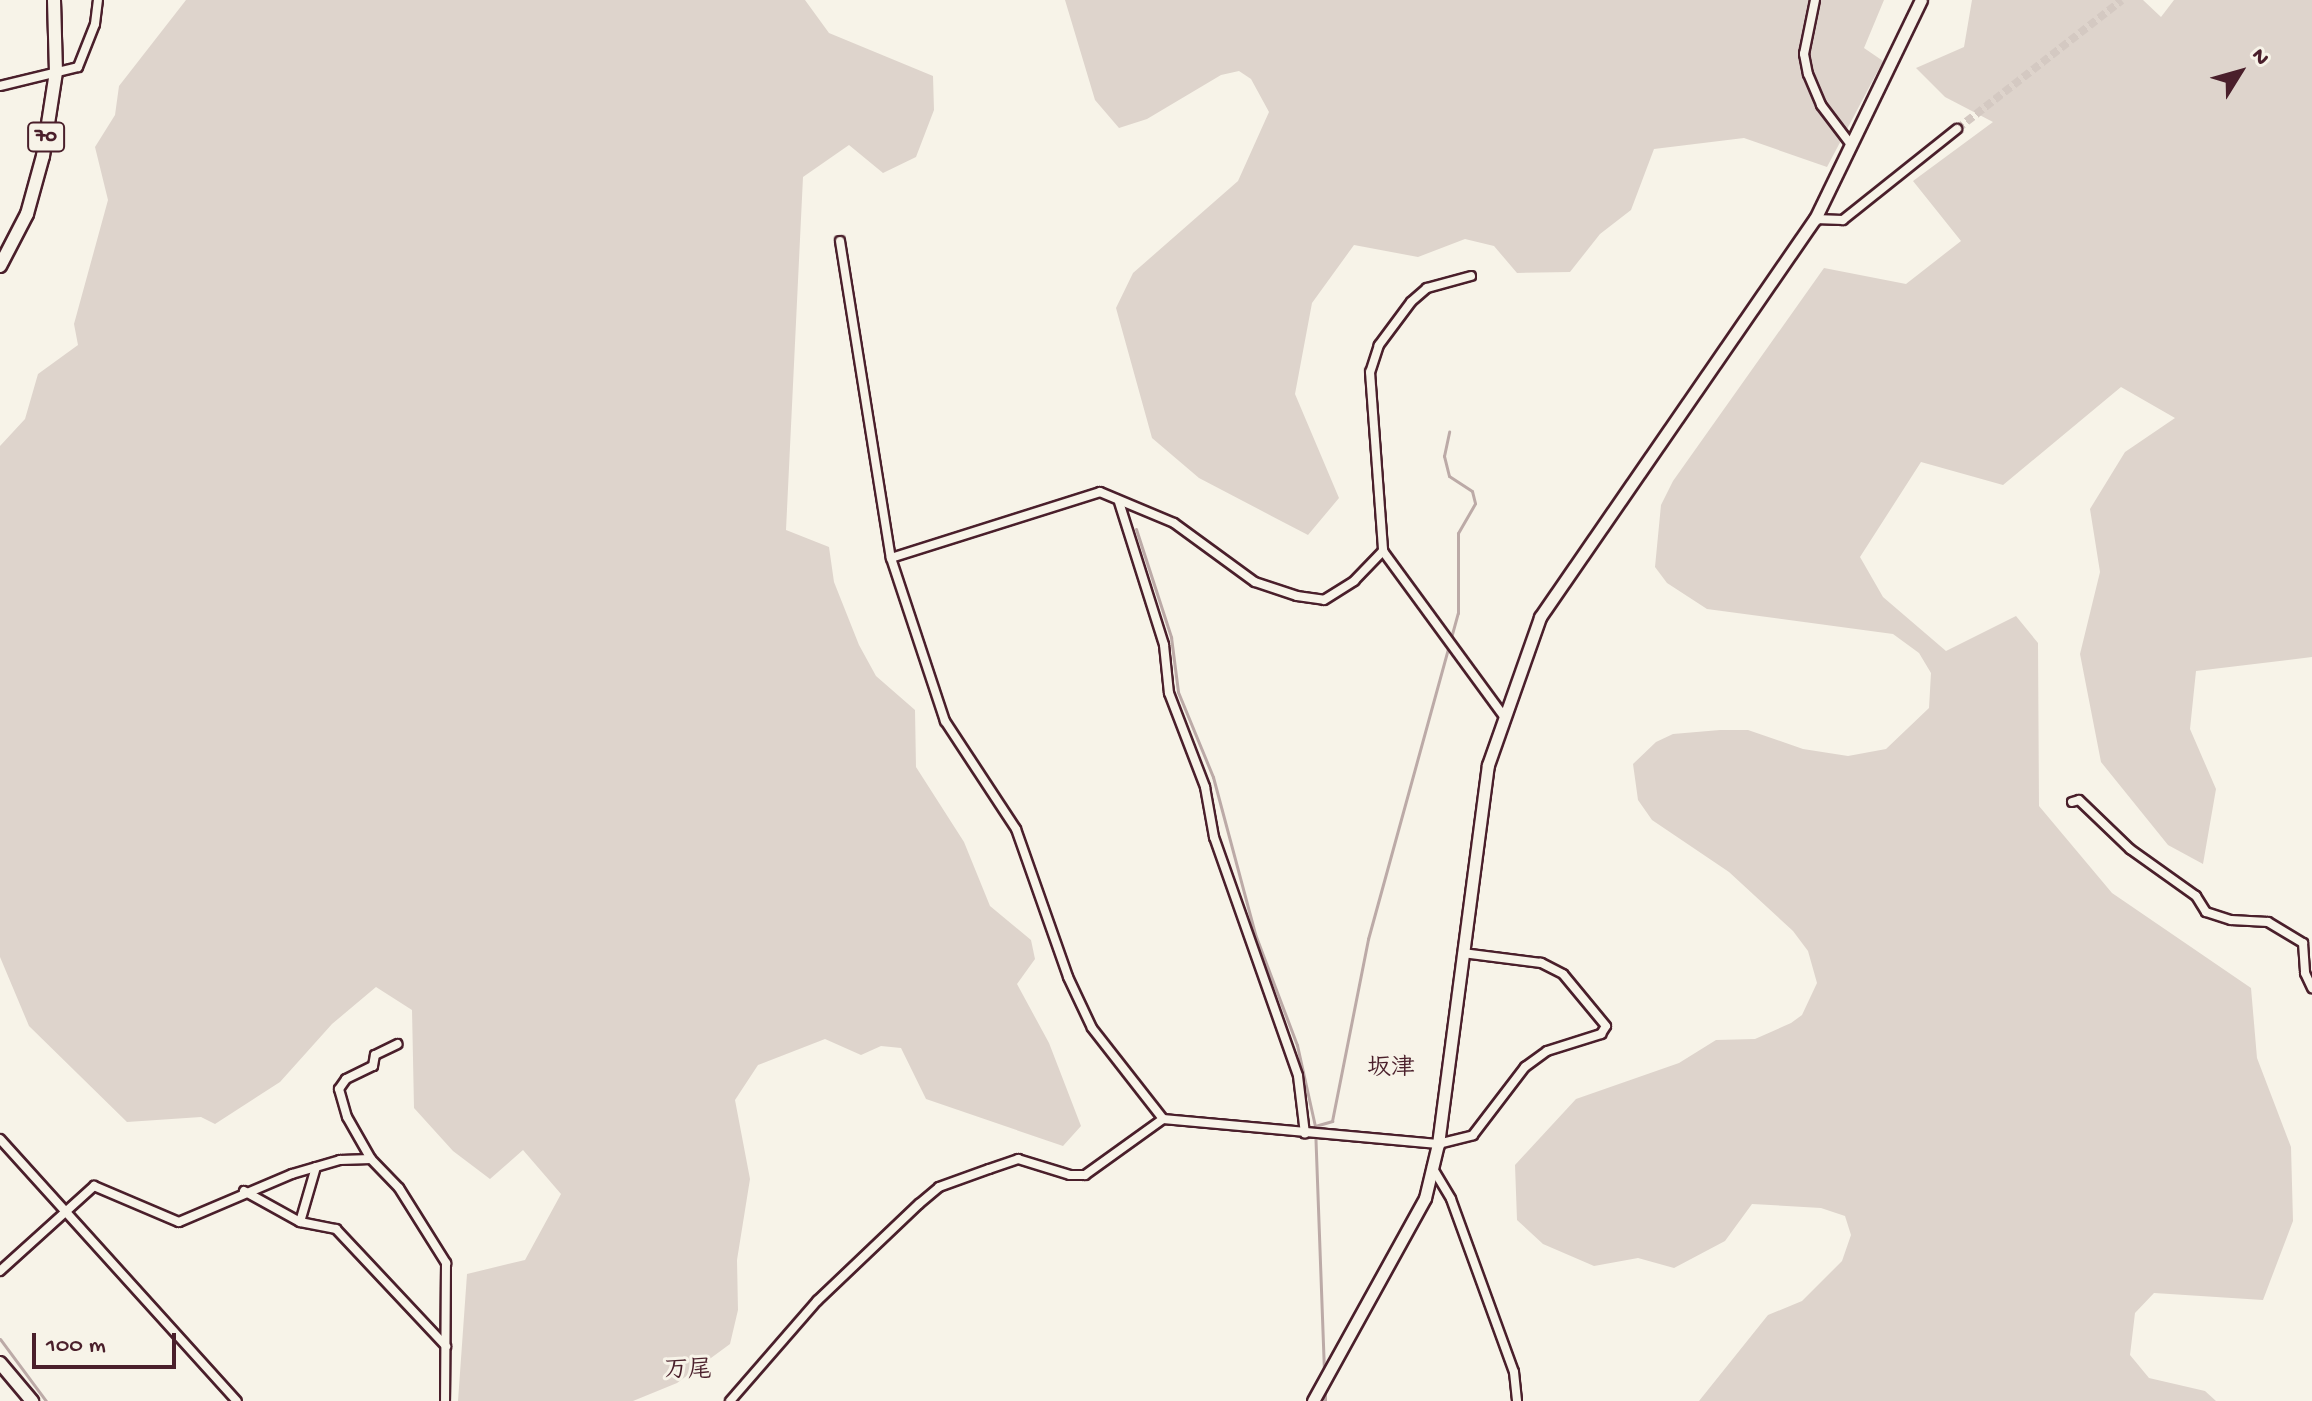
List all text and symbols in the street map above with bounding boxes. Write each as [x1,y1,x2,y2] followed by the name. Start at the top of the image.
[2200,32,2280,112] north arrow
[2244,44,2274,71] text: N
[26,121,66,153] road number: 70
[1367,1056,1415,1084] district label: 坂津
[36,1317,180,1367] scale bar
[46,1332,106,1361] text: 100 m
[664,1358,712,1386] district label: 万尾

